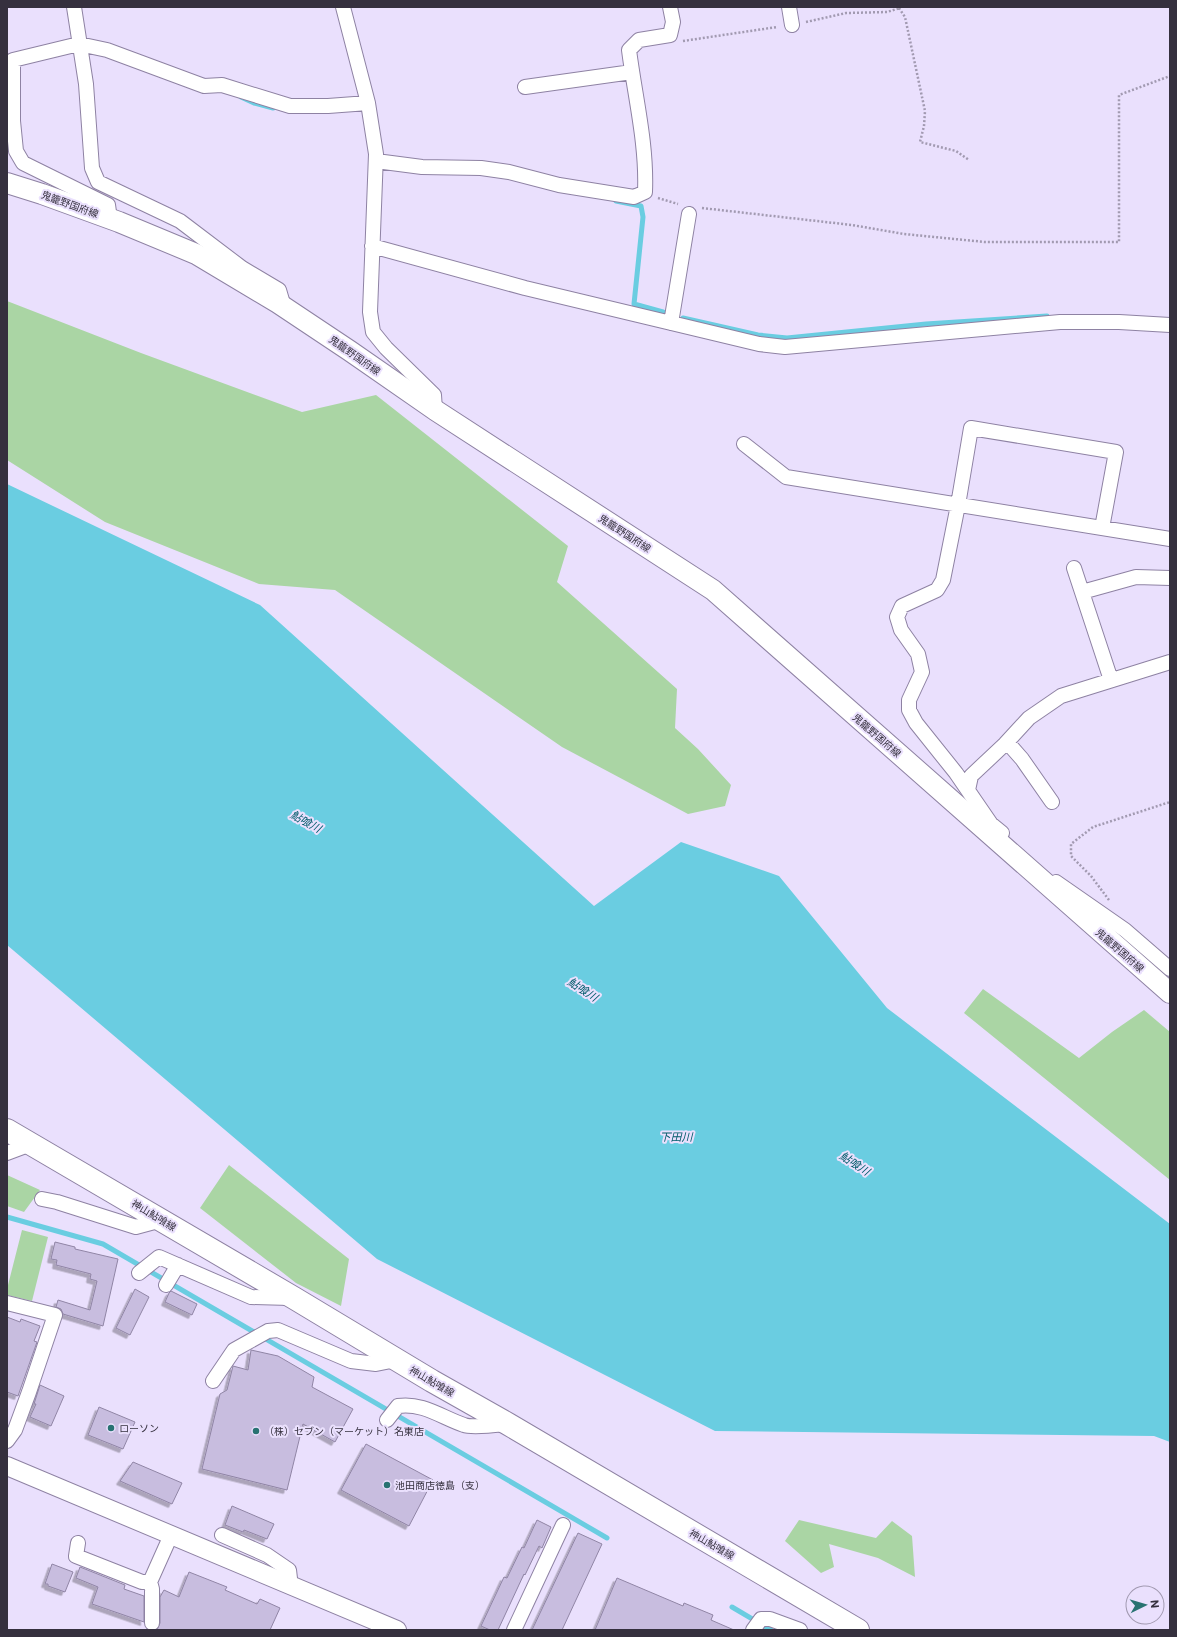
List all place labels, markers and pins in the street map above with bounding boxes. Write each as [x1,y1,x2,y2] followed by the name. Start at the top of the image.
[119,1422,159,1434] place label: ローソン
[106,1423,116,1433] marker: ローソン
[264,1425,424,1437] place label: （株）セブン（マーケット）名東店
[251,1426,261,1436] marker: （株）セブン（マーケット）名東店
[395,1479,485,1491] place label: 池田商店徳島（支）
[382,1480,392,1490] marker: 池田商店徳島（支）

